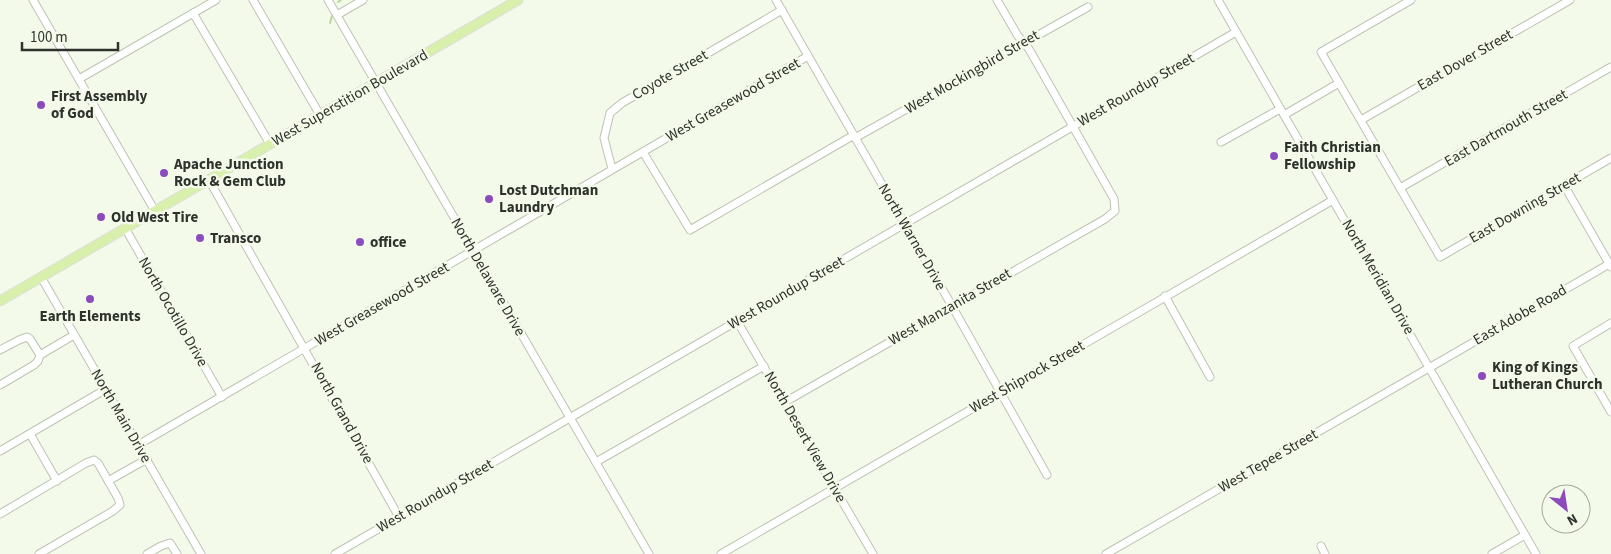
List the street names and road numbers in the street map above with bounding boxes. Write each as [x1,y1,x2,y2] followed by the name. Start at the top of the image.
[1413,24,1517,96] street label: East Dover Street
[901,25,1043,119] street label: West Mockingbird Street
[268,45,432,151] street label: West Superstition Boulevard
[628,45,712,105] street label: Coyote Street
[1074,48,1198,132] street label: West Roundup Street
[662,53,804,147] street label: West Greasewood Street
[1441,84,1571,172] street label: East Dartmouth Street
[1465,167,1585,249] street label: East Downing Street
[873,180,951,294] street label: North Warner Drive
[446,214,530,340] street label: North Delaware Drive
[1336,216,1420,338] street label: North Meridian Drive
[724,251,848,335] street label: West Roundup Street
[133,253,213,371] street label: North Ocotillo Drive
[311,257,453,351] street label: West Greasewood Street
[885,263,1015,351] street label: West Manzanita Street
[1469,280,1571,350] street label: East Adobe Road
[966,336,1088,418] street label: West Shiprock Street
[305,359,379,467] street label: North Grand Drive
[86,365,156,467] street label: North Main Drive
[759,368,851,506] street label: North Desert View Drive
[1214,424,1322,498] street label: West Tepee Street
[373,454,497,538] street label: West Roundup Street

